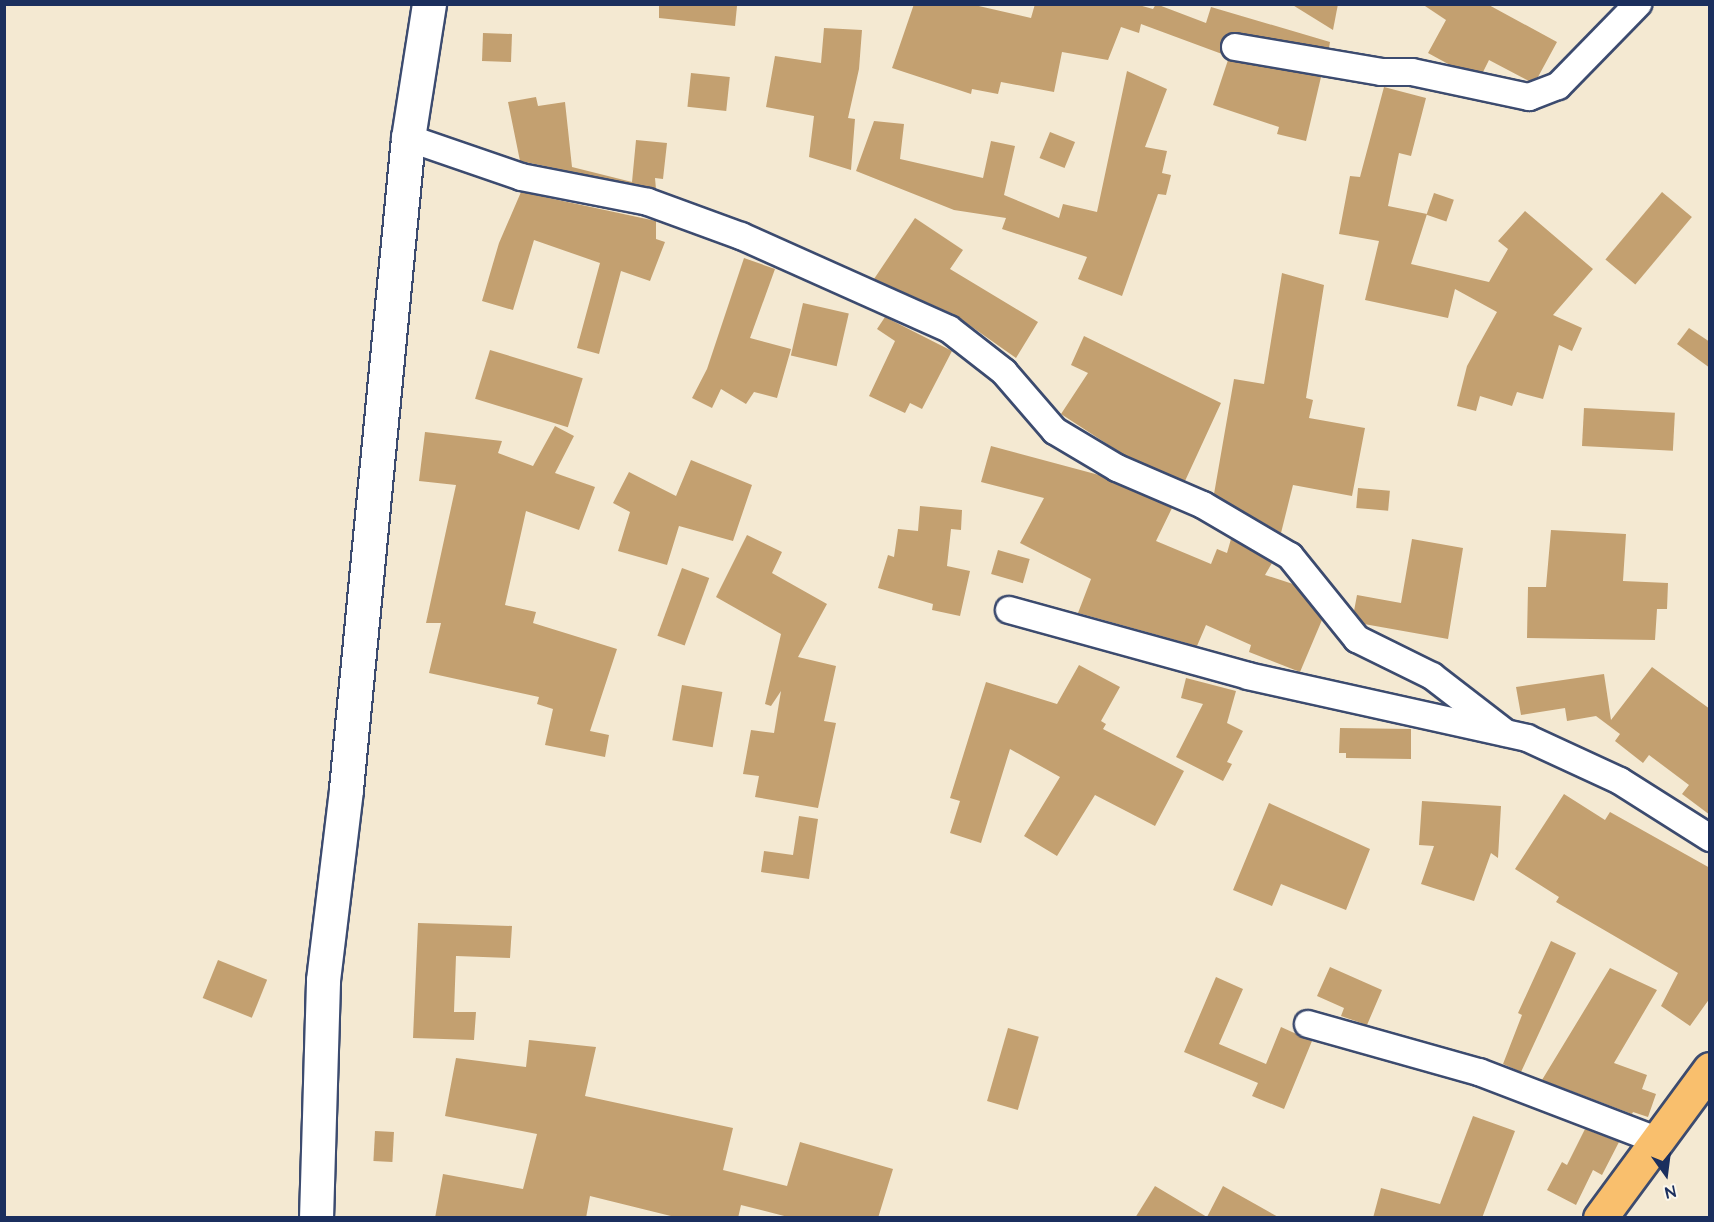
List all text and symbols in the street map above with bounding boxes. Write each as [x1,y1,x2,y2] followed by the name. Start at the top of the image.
[1636,1144,1696,1204] north arrow
[1663,1180,1678,1203] text: N

